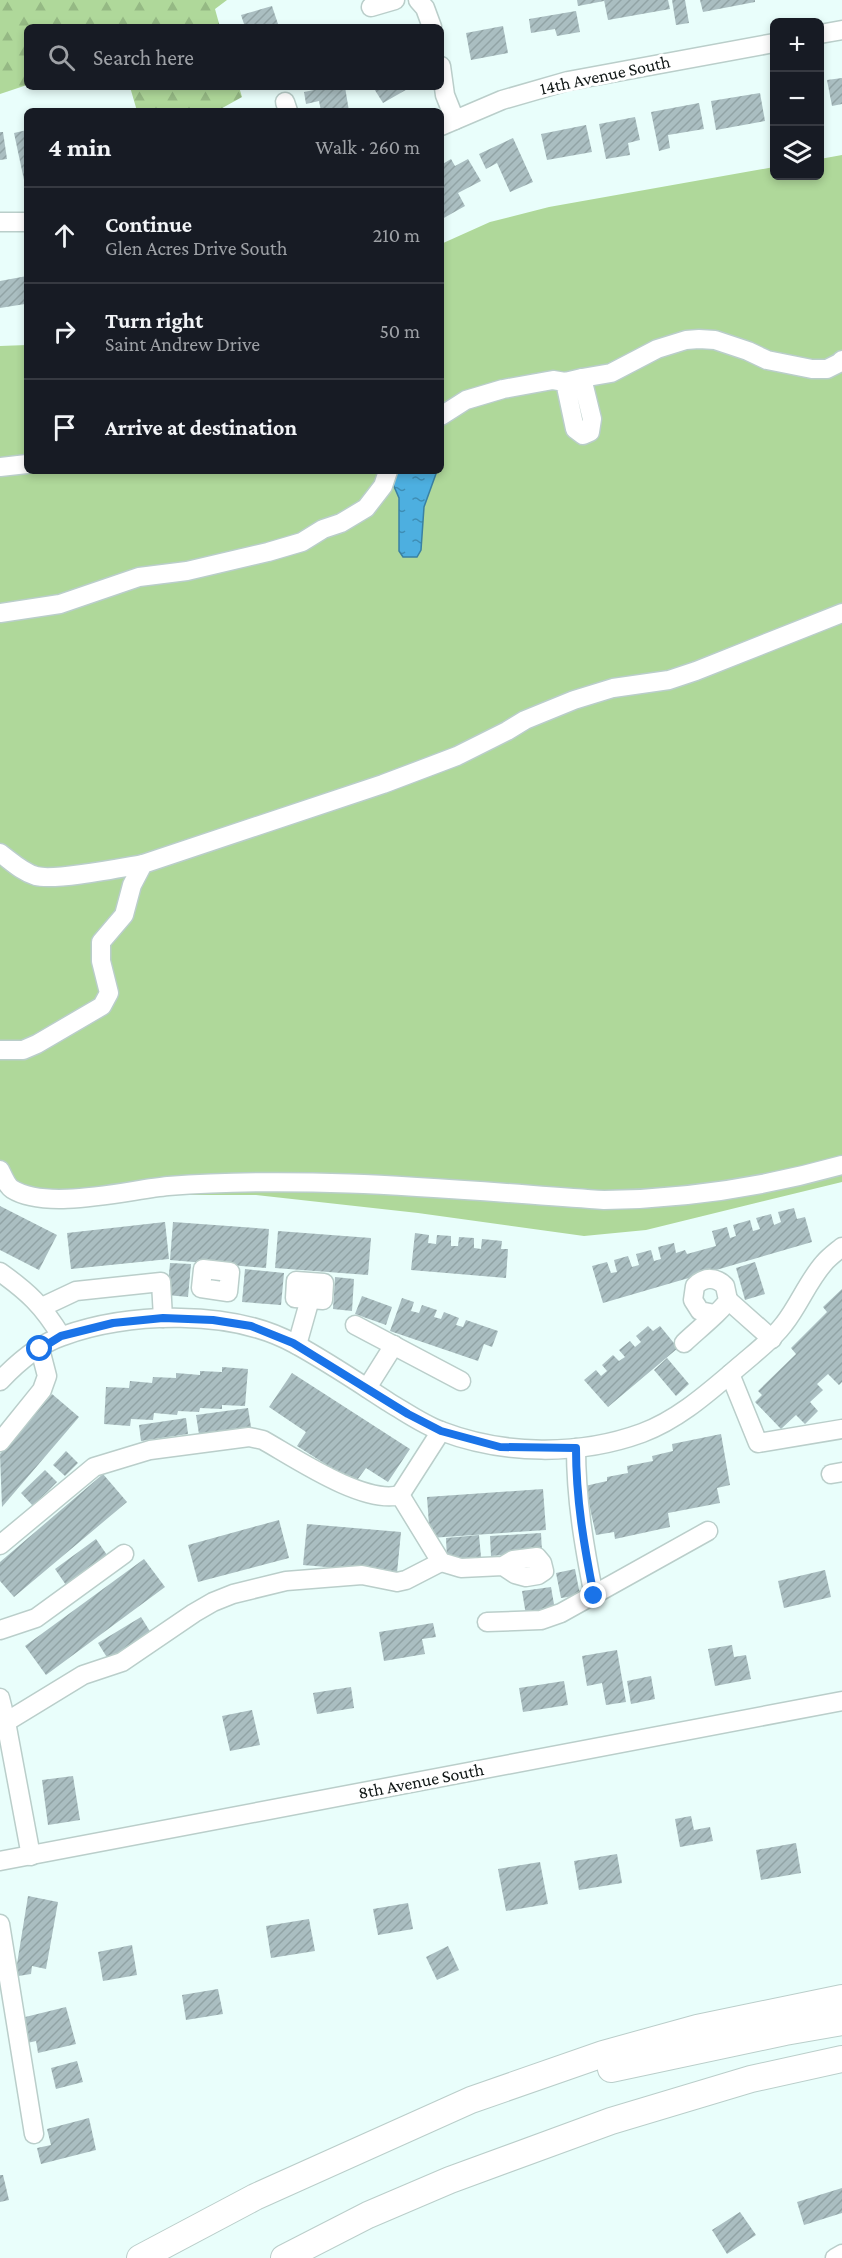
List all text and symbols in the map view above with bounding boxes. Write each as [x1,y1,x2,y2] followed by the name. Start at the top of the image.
[770,18,824,180] map controls
[770,18,824,72] button: +
[24,24,444,90] search box
[45,41,78,74] icon: search
[93,45,194,70] text: Search here
[538,51,672,99] street label: 14th Avenue South
[770,72,824,126] button: −
[770,126,824,180] button: layers
[48,133,112,162] text: 4 min
[315,136,420,158] text: Walk · 260 m
[105,212,192,237] text: Continue
[48,219,81,252] icon: ahead
[373,224,420,246] text: 210 m
[105,237,287,259] text: Glen Acres Drive South
[105,308,203,333] text: Turn right
[48,315,81,348] icon: right
[379,320,420,342] text: 50 m
[105,333,260,355] text: Saint Andrew Drive
[48,411,81,444] icon: arrive
[105,415,297,440] text: Arrive at destination
[26,1335,52,1361] route start
[580,1582,606,1608] route end
[357,1759,486,1803] street label: 8th Avenue South

